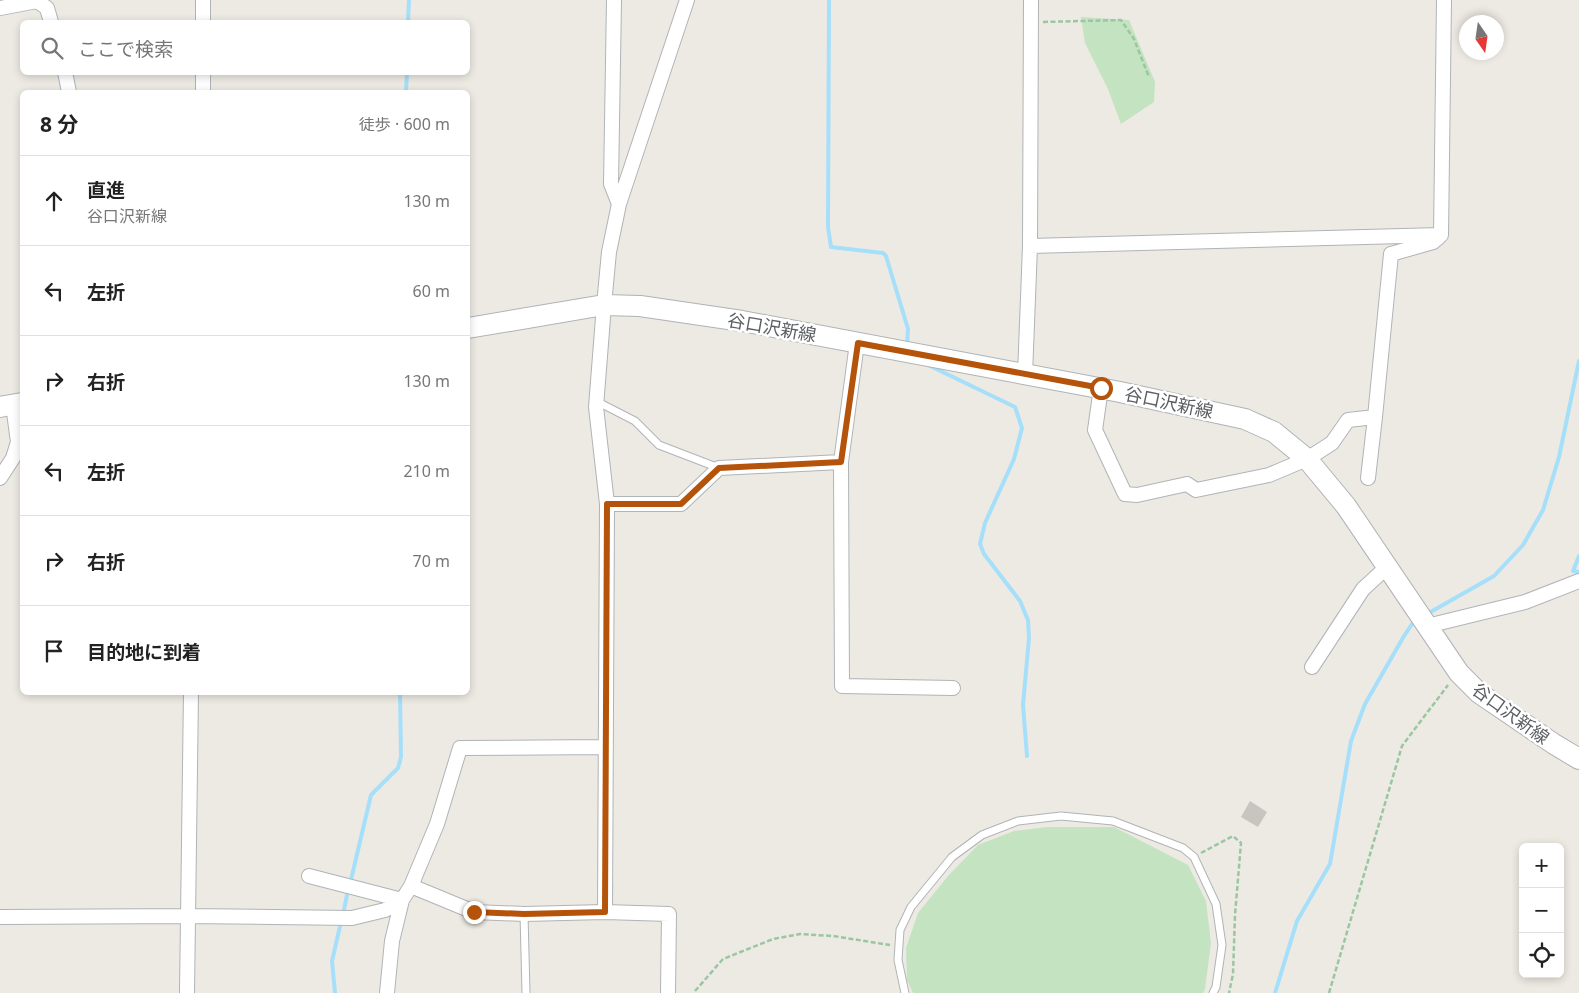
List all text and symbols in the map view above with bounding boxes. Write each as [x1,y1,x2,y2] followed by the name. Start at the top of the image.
[1459,15,1504,60] north arrow
[20,20,470,75] search box
[38,34,66,62] icon: search
[78,36,173,62] text: ここで検索
[40,110,78,138] text: 8 分
[359,113,450,135] text: 徒歩 · 600 m
[87,177,125,203] text: 直進
[40,187,68,215] icon: ahead
[403,190,450,212] text: 130 m
[87,205,167,227] text: 谷口沢新線
[40,277,68,305] icon: left
[87,279,125,305] text: 左折
[413,280,450,302] text: 60 m
[726,307,818,347] street label: 谷口沢新線
[40,367,68,395] icon: right
[87,369,125,395] text: 右折
[403,370,450,392] text: 130 m
[1090,377,1113,400] route start
[1122,381,1216,423] street label: 谷口沢新線
[40,457,68,485] icon: left
[87,459,125,485] text: 左折
[403,460,450,482] text: 210 m
[40,547,68,575] icon: right
[87,549,125,575] text: 右折
[413,550,450,572] text: 70 m
[40,637,68,665] icon: arrive
[87,639,201,665] text: 目的地に到着
[1468,677,1554,749] street label: 谷口沢新線
[1519,843,1564,978] map controls
[1519,843,1564,888] button: +
[1519,888,1564,933] button: −
[463,901,486,924] route end
[1519,933,1564,978] button: locate

